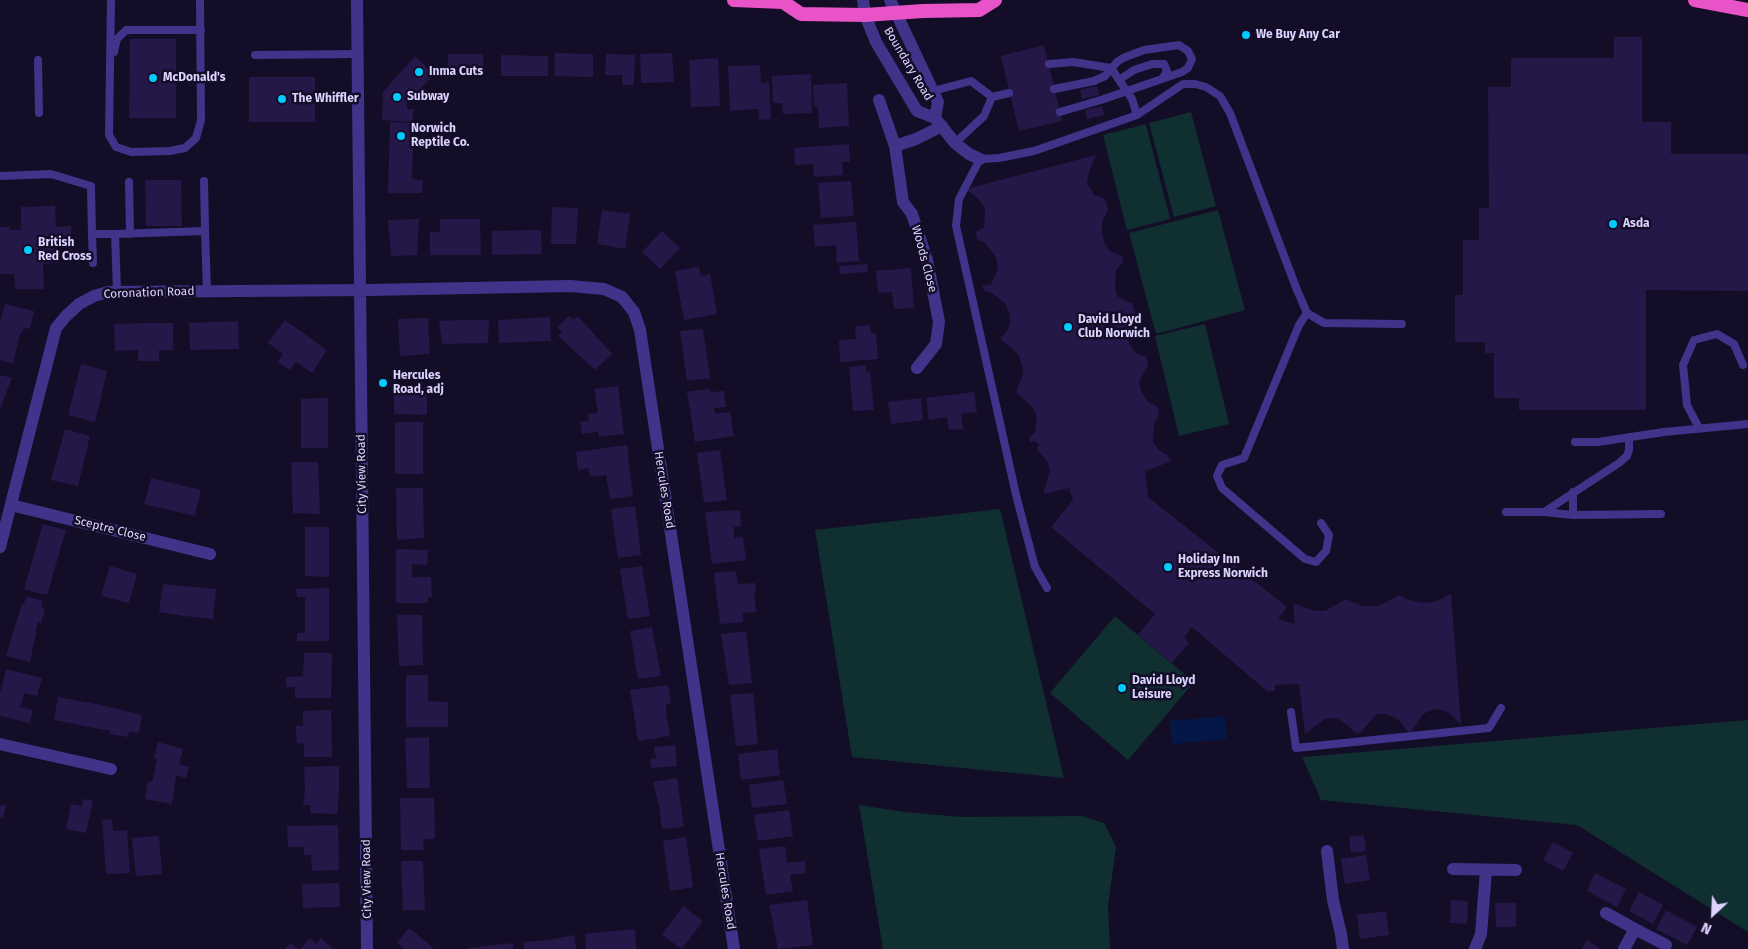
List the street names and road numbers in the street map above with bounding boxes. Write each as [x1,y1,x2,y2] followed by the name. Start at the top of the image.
[880,25,936,103] street label: Boundary Road
[908,224,940,294] street label: Woods Close
[103,284,195,302] street label: Coronation Road
[354,434,370,514] street label: City View Road
[651,450,677,530] street label: Hercules Road
[73,513,147,545] street label: Sceptre Close
[359,839,375,919] street label: City View Road
[712,851,738,931] street label: Hercules Road

